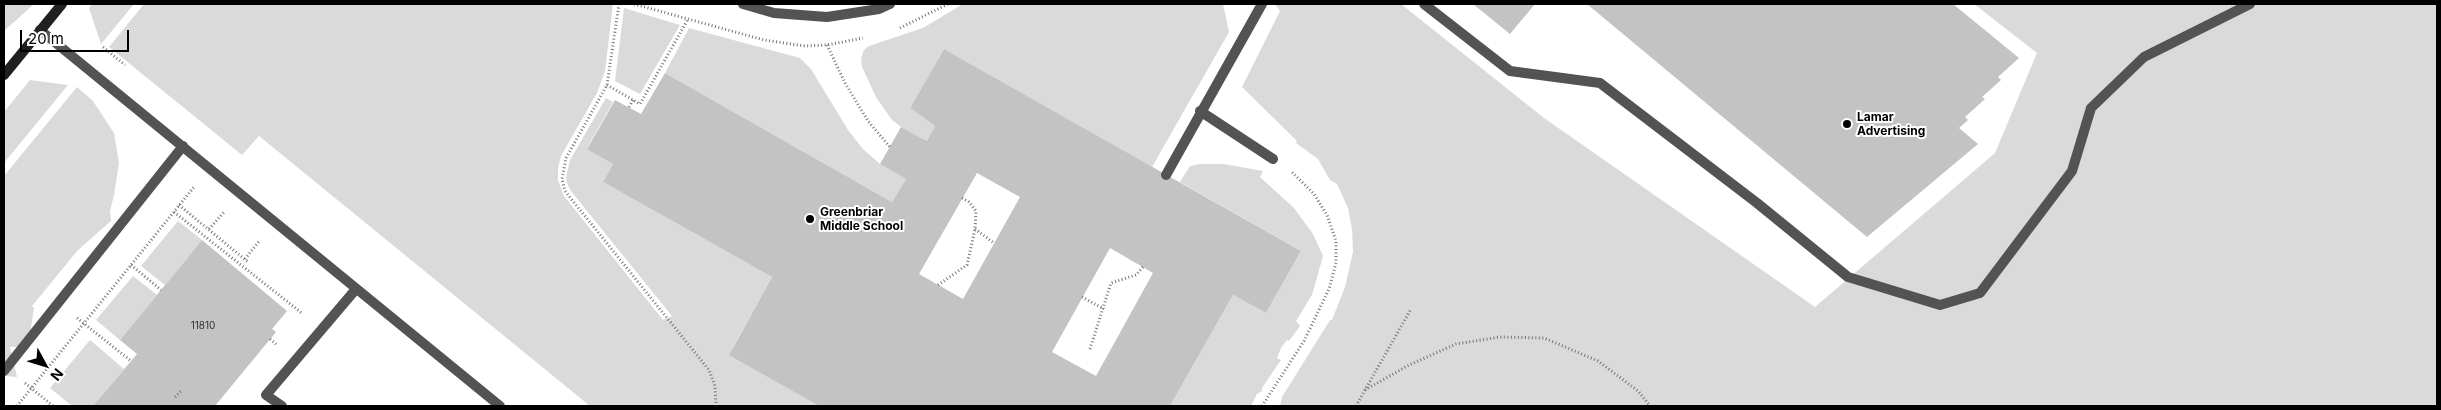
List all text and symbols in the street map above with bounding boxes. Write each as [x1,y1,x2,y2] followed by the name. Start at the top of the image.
[22,20,131,52] scale bar
[28,29,64,48] text: 20 m
[1857,110,1925,138] place label: Lamar Advertising
[1841,118,1853,130] marker: Lamar Advertising
[820,205,903,233] place label: Greenbriar Middle School
[804,213,816,225] marker: Greenbriar Middle School
[191,320,215,332] house number: 11810
[20,340,70,390] north arrow
[47,365,67,384] text: N

